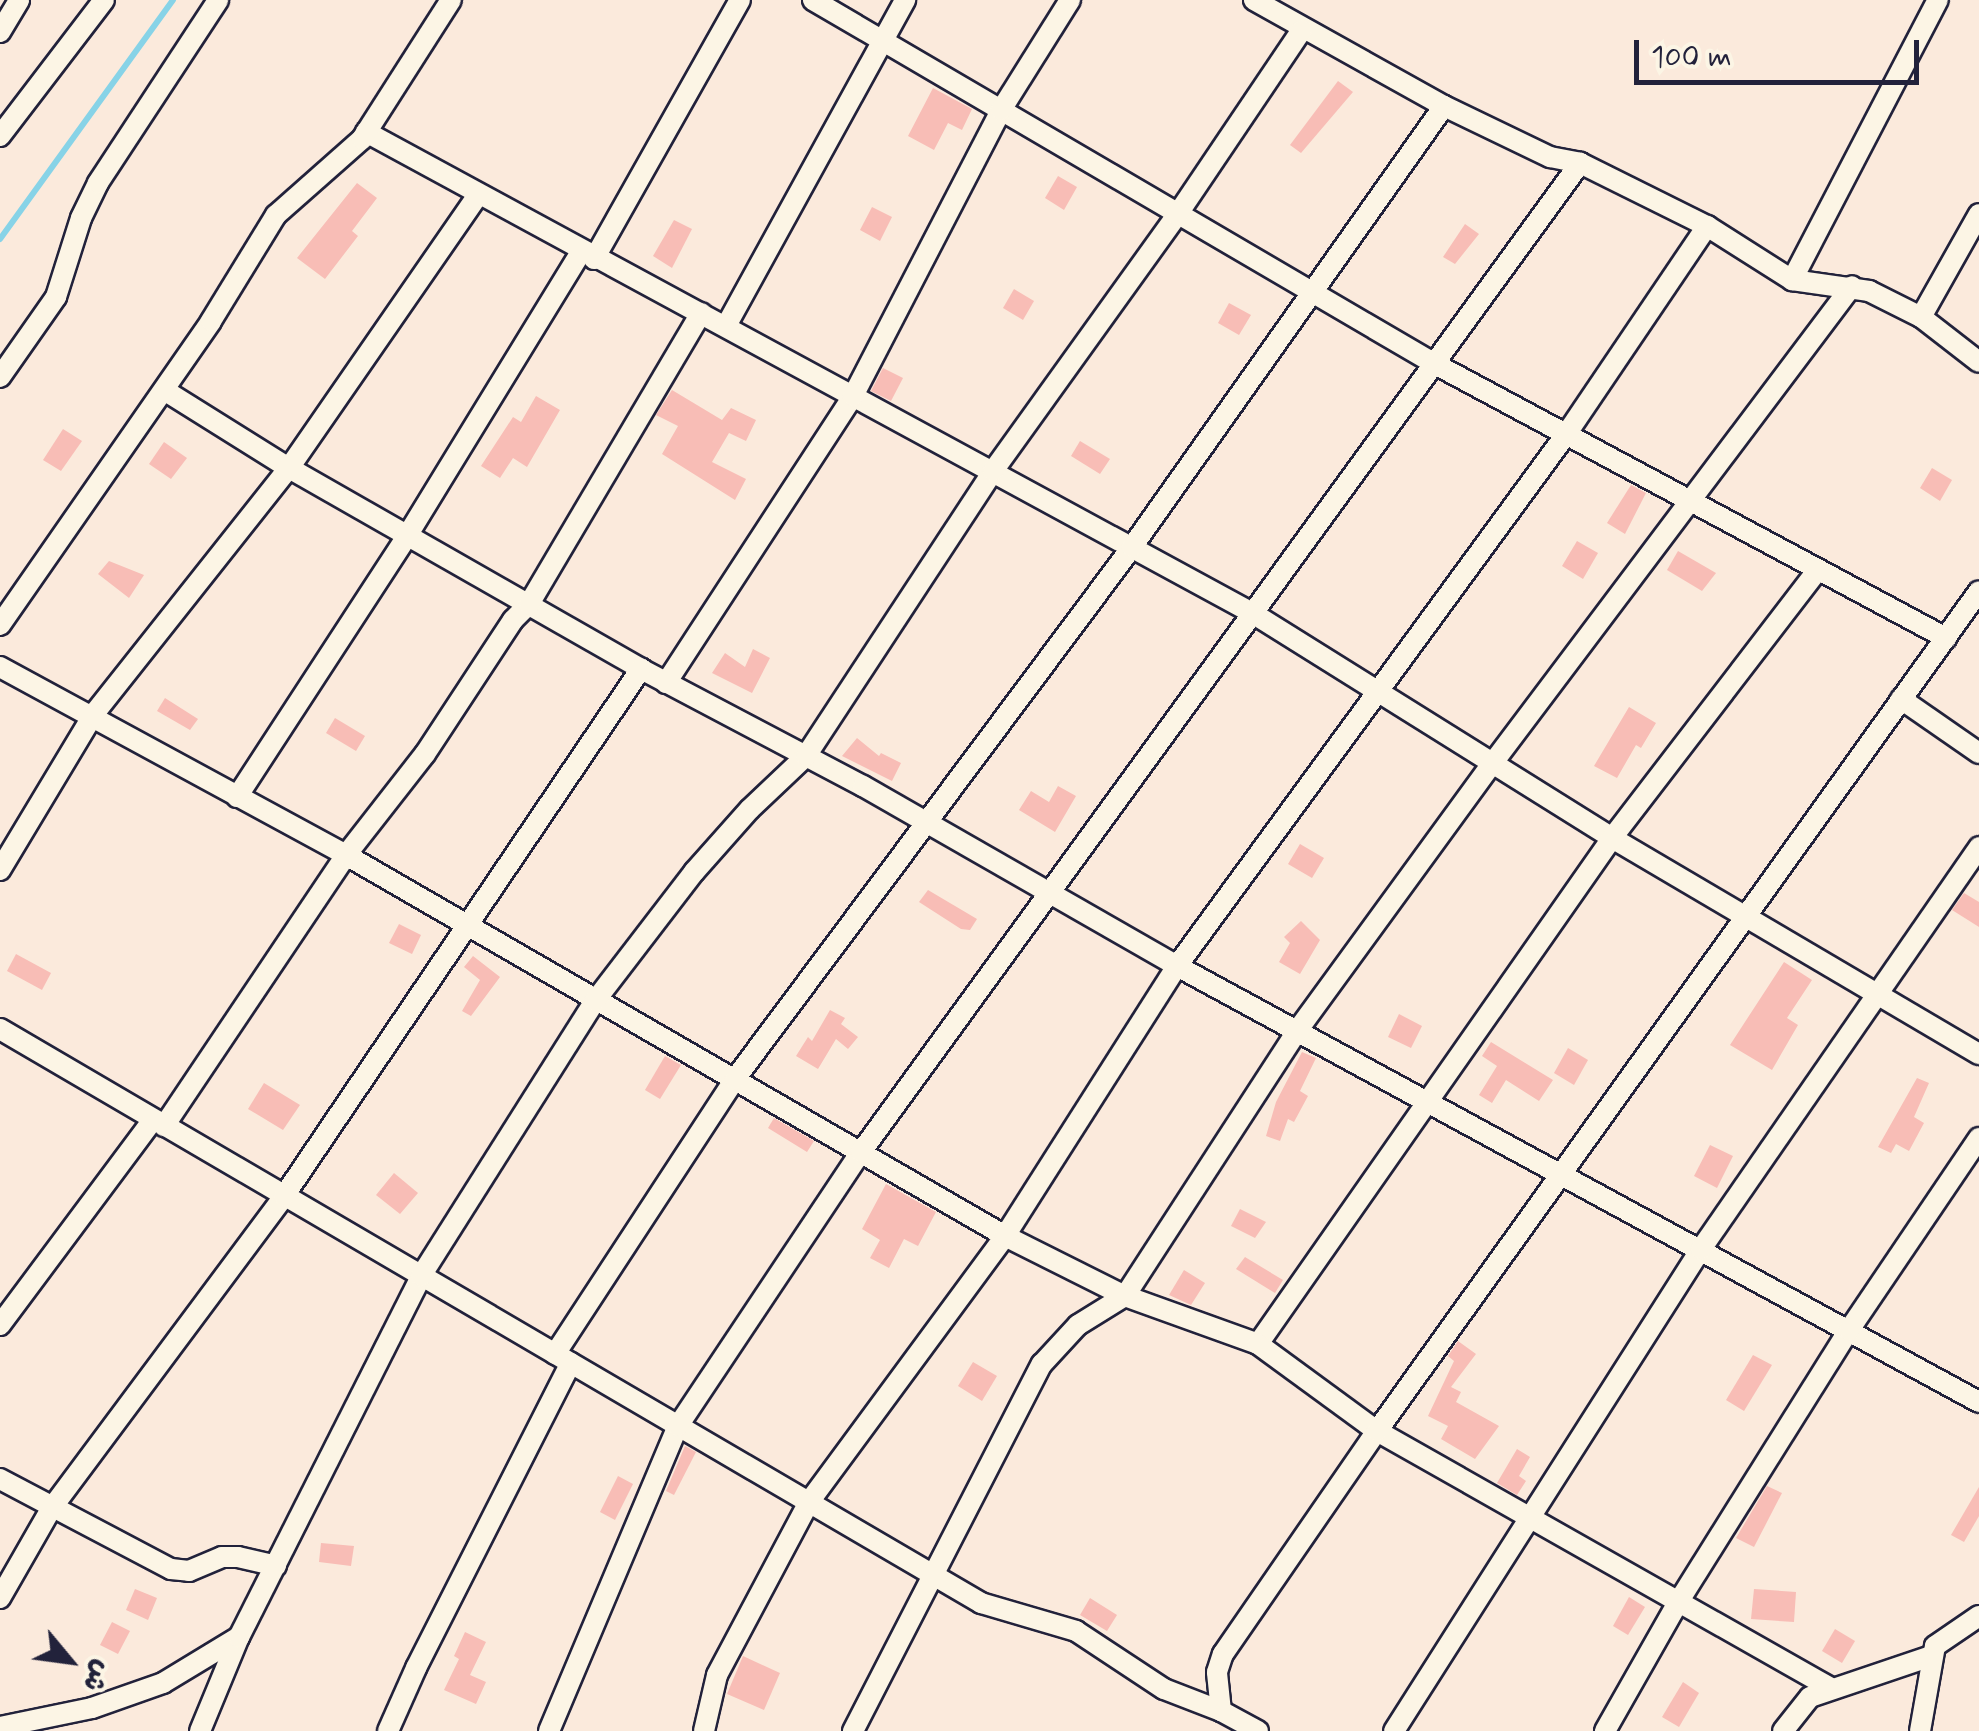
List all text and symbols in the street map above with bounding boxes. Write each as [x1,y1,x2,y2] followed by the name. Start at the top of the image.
[1639,20,1924,82] scale bar
[1651,38,1732,77] text: 100 m
[20,1611,120,1711] north arrow
[73,1653,120,1698] text: ش

